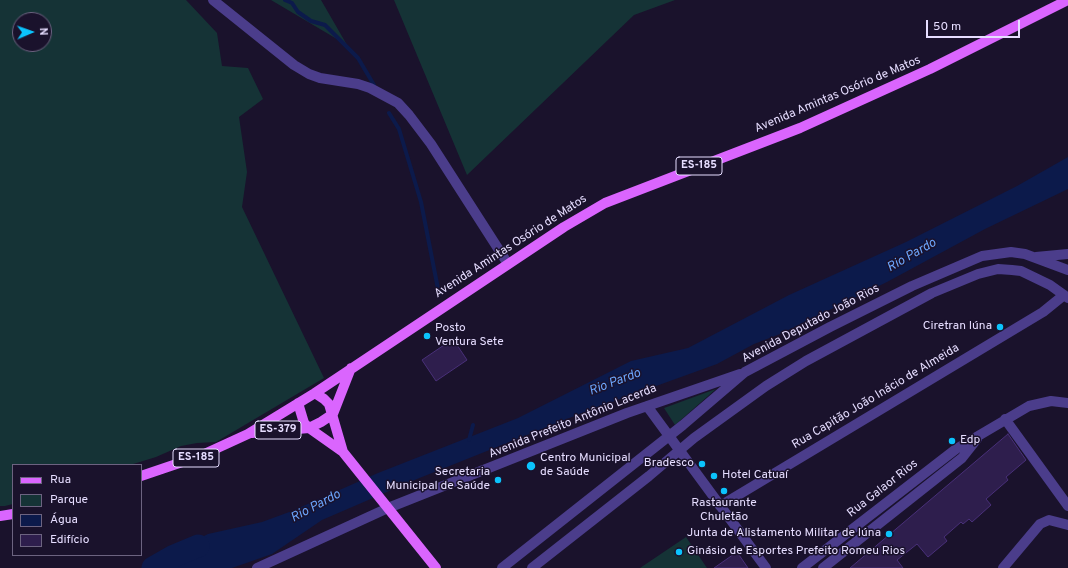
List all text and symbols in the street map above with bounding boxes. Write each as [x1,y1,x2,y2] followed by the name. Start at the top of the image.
[12,12,52,52] north arrow
[928,12,1022,38] scale bar
[933,19,961,35] text: 50 m
[36,27,50,36] text: N
[753,53,923,137] street label: Avenida Amintas Osório de Matos
[676,157,722,175] road number: ES-185
[432,192,590,302] street label: Avenida Amintas Osório de Matos
[885,236,939,276] water label: Rio Pardo
[740,282,882,366] street label: Avenida Deputado João Rios
[923,320,992,334] place label: Ciretran Iúna
[435,322,504,350] place label: Posto Ventura Sete
[995,322,1005,332] marker: Ciretran Iúna
[422,331,432,341] marker: Posto Ventura Sete
[790,341,962,453] street label: Rua Capitão João Inácio de Almeida
[587,366,643,400] water label: Rio Pardo
[487,382,659,462] street label: Avenida Prefeito Antônio Lacerda
[255,421,301,439] road number: ES-379
[960,434,980,448] place label: Edp
[947,436,957,446] marker: Edp
[173,449,219,467] road number: ES-185
[540,452,631,480] place label: Centro Municipal de Saúde
[644,457,694,471] place label: Bradesco
[845,457,921,521] street label: Rua Galaor Rios
[697,459,707,469] marker: Bradesco
[525,460,537,472] marker: Centro Municipal de Saúde
[12,464,142,556] legend
[386,466,490,494] place label: Secretaria Municipal de Saúde
[722,469,788,483] place label: Hotel Catuaí
[709,471,719,481] marker: Hotel Catuaí
[50,472,71,488] text: Rua
[493,475,503,485] marker: Secretaria Municipal de Saúde
[719,486,729,496] marker: Rastaurante Chuletão
[288,487,344,527] water label: Rio Pardo
[50,492,88,508] text: Parque
[691,497,757,525] place label: Rastaurante Chuletão
[50,512,78,528] text: Água
[687,527,881,541] place label: Junta de Alistamento Militar de Iúna
[884,529,894,539] marker: Junta de Alistamento Militar de Iúna
[50,532,89,548] text: Edifício
[687,545,905,559] place label: Ginásio de Esportes Prefeito Romeu Rios
[674,547,684,557] marker: Ginásio de Esportes Prefeito Romeu Rios

